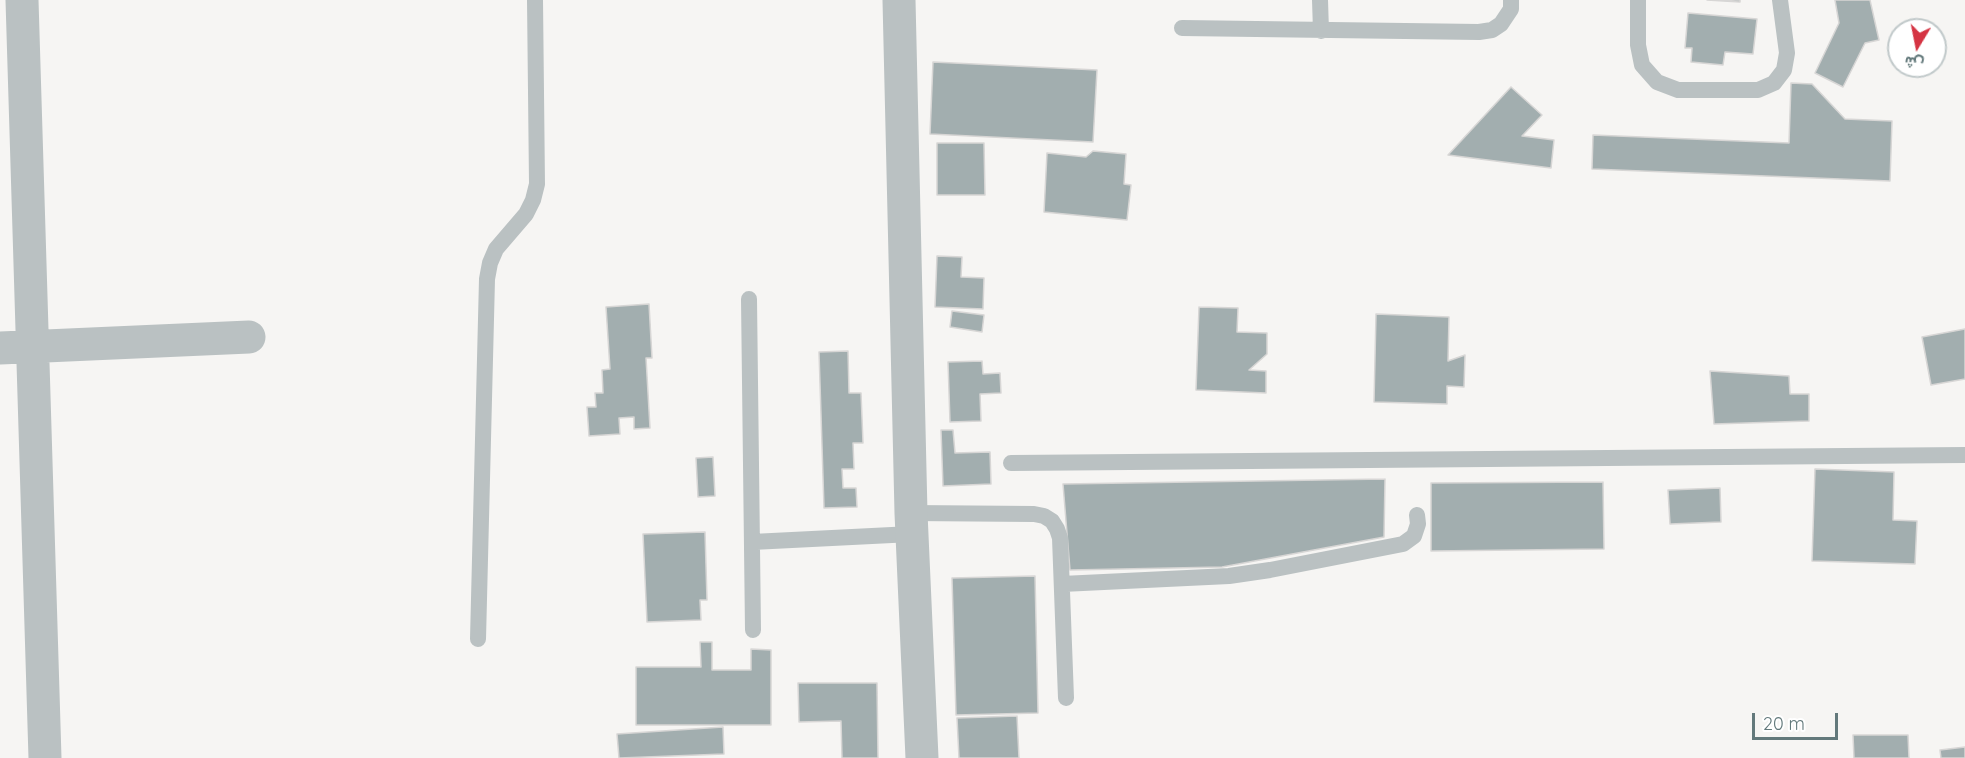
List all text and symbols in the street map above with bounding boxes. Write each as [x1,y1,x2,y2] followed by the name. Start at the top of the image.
[1887,18,1947,78] north arrow
[1903,52,1925,75] text: ش
[1755,701,1840,739] scale bar
[1763,712,1805,735] text: 20 m

